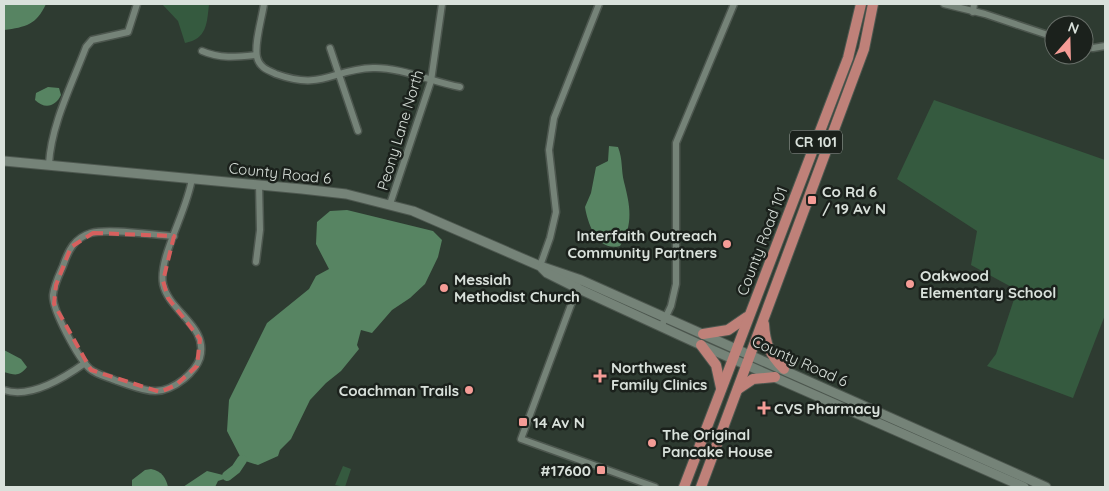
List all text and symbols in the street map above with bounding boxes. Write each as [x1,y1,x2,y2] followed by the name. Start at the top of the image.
[1044,15,1094,65] north arrow
[1066,18,1081,38] text: N
[373,67,427,193] street label: Peony Lane North
[790,130,842,154] road number: CR 101
[228,158,332,188] street label: County Road 6
[822,182,886,218] place label: Co Rd 6 / 19 Av N
[733,184,791,298] street label: County Road 101
[806,194,818,206] marker: Co Rd 6 / 19 Av N
[568,226,717,262] place label: Interfaith Outreach Community Partners
[721,238,733,250] marker: Interfaith Outreach Community Partners
[920,266,1056,302] place label: Oakwood Elementary School
[454,270,580,306] place label: Messiah Methodist Church
[904,278,916,290] marker: Oakwood Elementary School
[438,282,450,294] marker: Messiah Methodist Church
[749,331,851,391] street label: County Road 6
[611,358,707,394] place label: Northwest Family Clinics
[593,369,607,383] marker: Northwest Family Clinics
[339,381,459,400] place label: Coachman Trails
[463,384,475,396] marker: Coachman Trails
[774,399,880,418] place label: CVS Pharmacy
[758,402,770,414] marker: CVS Pharmacy
[533,413,585,432] place label: 14 Av N
[517,416,529,428] marker: 14 Av N
[662,425,773,461] place label: The Original Pancake House
[646,437,658,449] marker: The Original Pancake House
[540,461,591,480] place label: #17600
[595,464,607,476] marker: #17600

